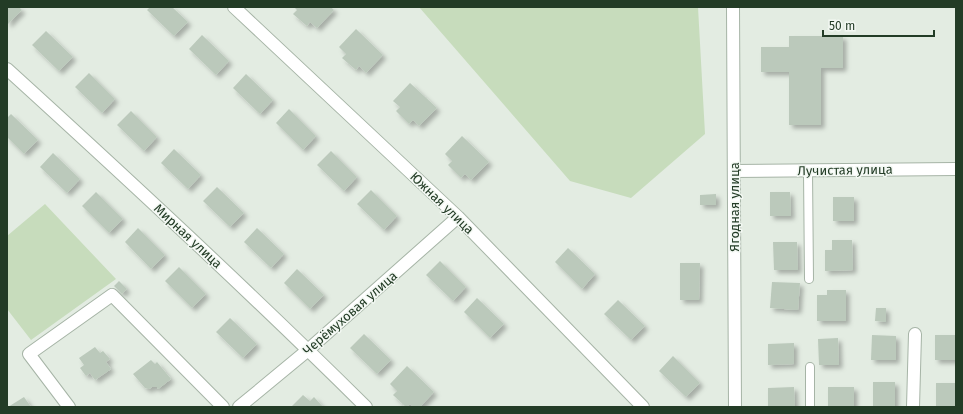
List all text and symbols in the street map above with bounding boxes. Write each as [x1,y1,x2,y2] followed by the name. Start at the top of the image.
[823,12,934,38] scale bar
[829,19,855,33] text: 50 m
[727,162,742,252] street label: Ягодная улица
[797,162,893,178] street label: Лучистая улица
[407,169,477,237] street label: Южная улица
[151,201,225,271] street label: Мирная улица
[300,268,400,358] street label: Черёмуховая улица

